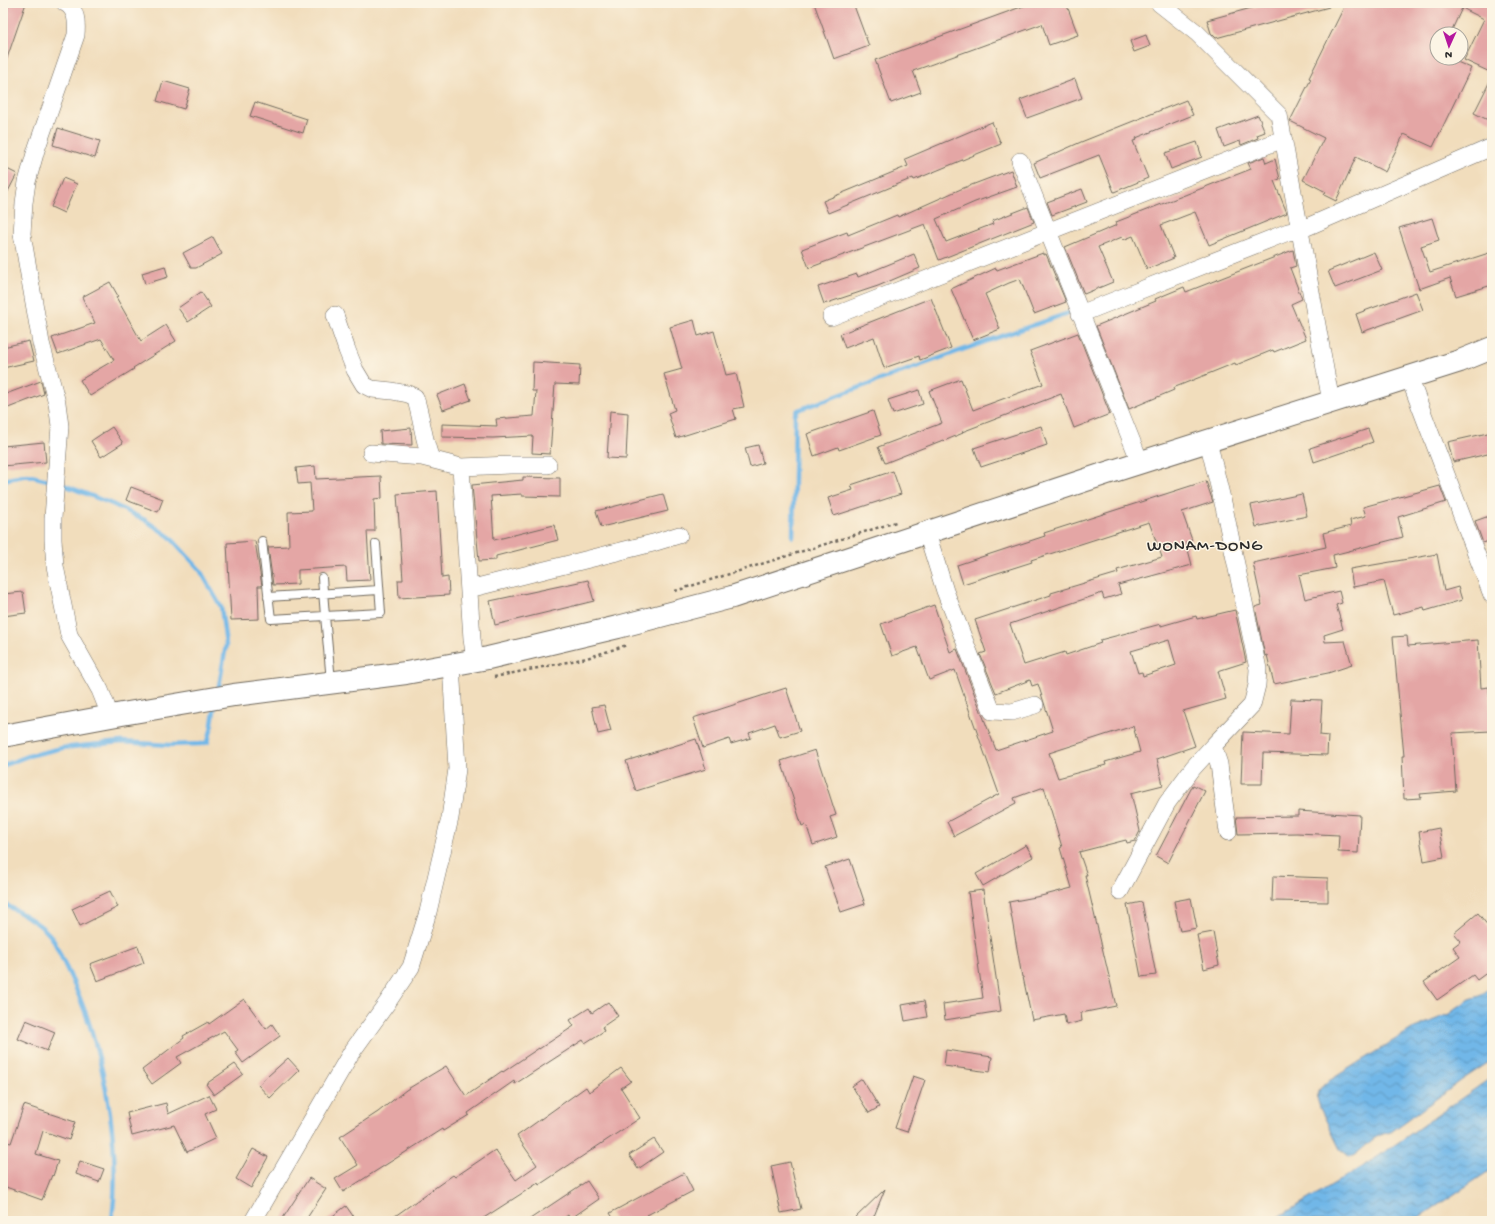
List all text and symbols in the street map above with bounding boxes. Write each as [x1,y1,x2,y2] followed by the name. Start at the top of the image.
[1429,26,1469,66] north arrow
[1445,48,1452,60] text: N
[1147,537,1263,557] district label: WONAM-DONG

